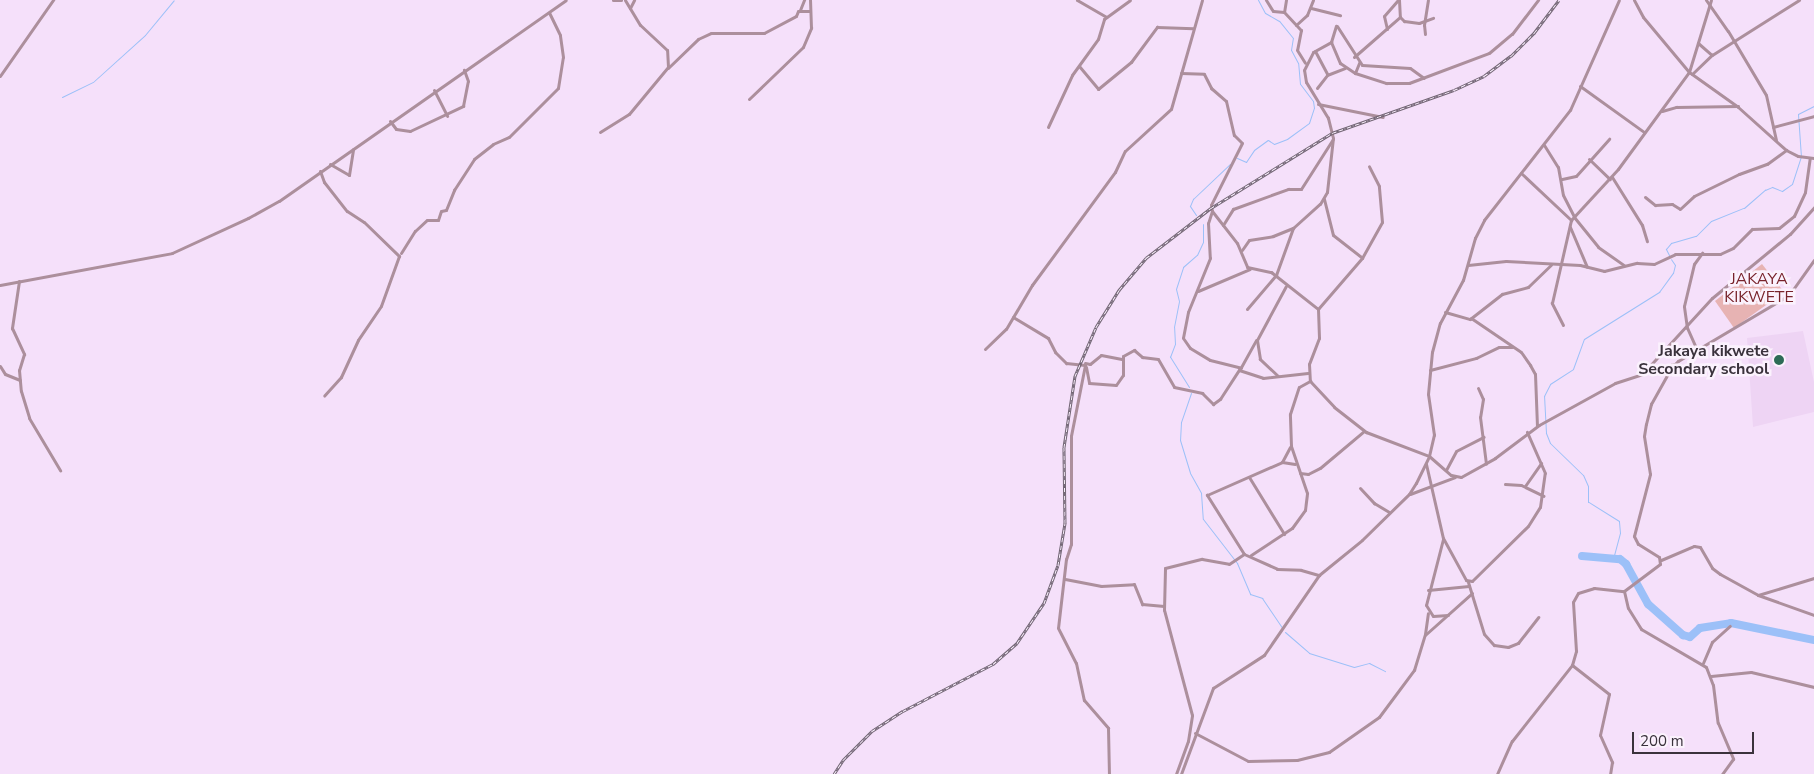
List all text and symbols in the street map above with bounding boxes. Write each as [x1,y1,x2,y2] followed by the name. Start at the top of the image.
[1724,269,1794,307] park label: JAKAYA KIKWETE
[1638,341,1769,379] place label: Jakaya kikwete Secondary school
[1773,354,1785,366] marker: Jakaya kikwete Secondary school
[1634,722,1756,754] scale bar
[1640,731,1684,751] text: 200 m

